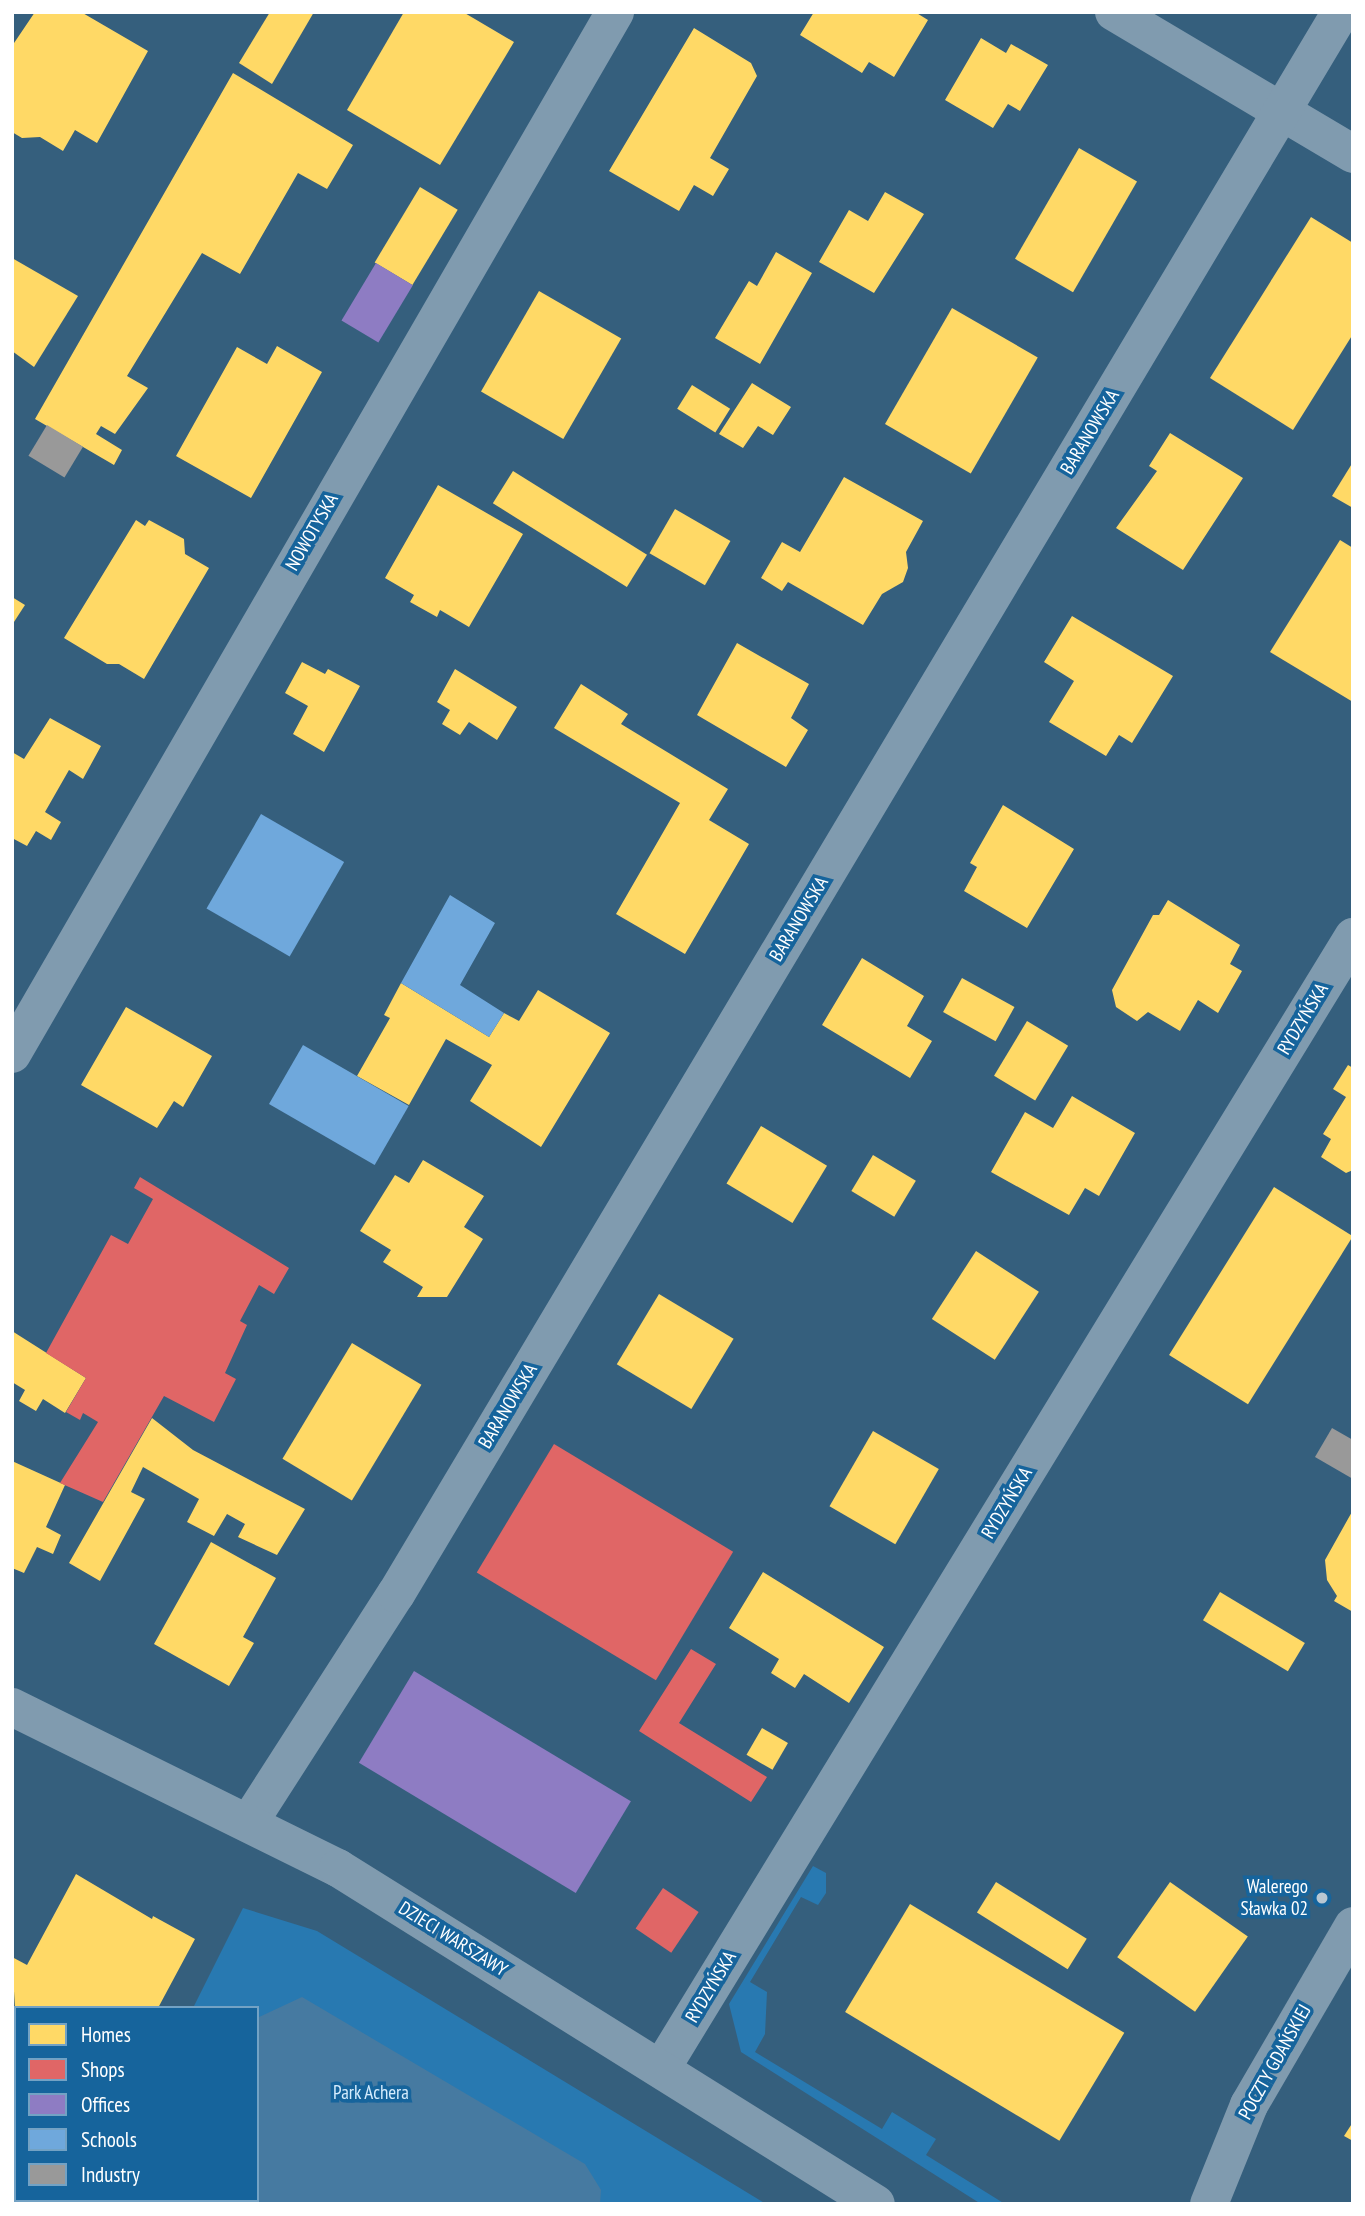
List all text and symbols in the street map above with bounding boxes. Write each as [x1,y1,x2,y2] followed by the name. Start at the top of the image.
[1056,386,1124,478] street label: BARANOWSKA
[281,489,343,575] street label: NOWOTYSKA
[765,873,833,965] street label: BARANOWSKA
[1273,979,1333,1059] street label: RYDZYŃSKA
[474,1360,542,1452] street label: BARANOWSKA
[977,1463,1037,1543] street label: RYDZYŃSKA
[1241,1876,1308,1920] place label: Walerego Sławka 02
[1314,1890,1330,1906] marker: Walerego Sławka 02
[394,1896,512,1982] street label: DZIECI WARSZAWY
[681,1947,741,2027] street label: RYDZYŃSKA
[1234,2000,1316,2124] street label: POCZTY GDAŃSKIEJ
[14,2006,259,2202] legend
[81,2021,131,2048] text: Homes
[81,2056,125,2083] text: Shops
[333,2082,409,2104] park label: Park Achera
[81,2091,130,2118] text: Offices
[81,2126,137,2153] text: Schools
[81,2161,140,2188] text: Industry

